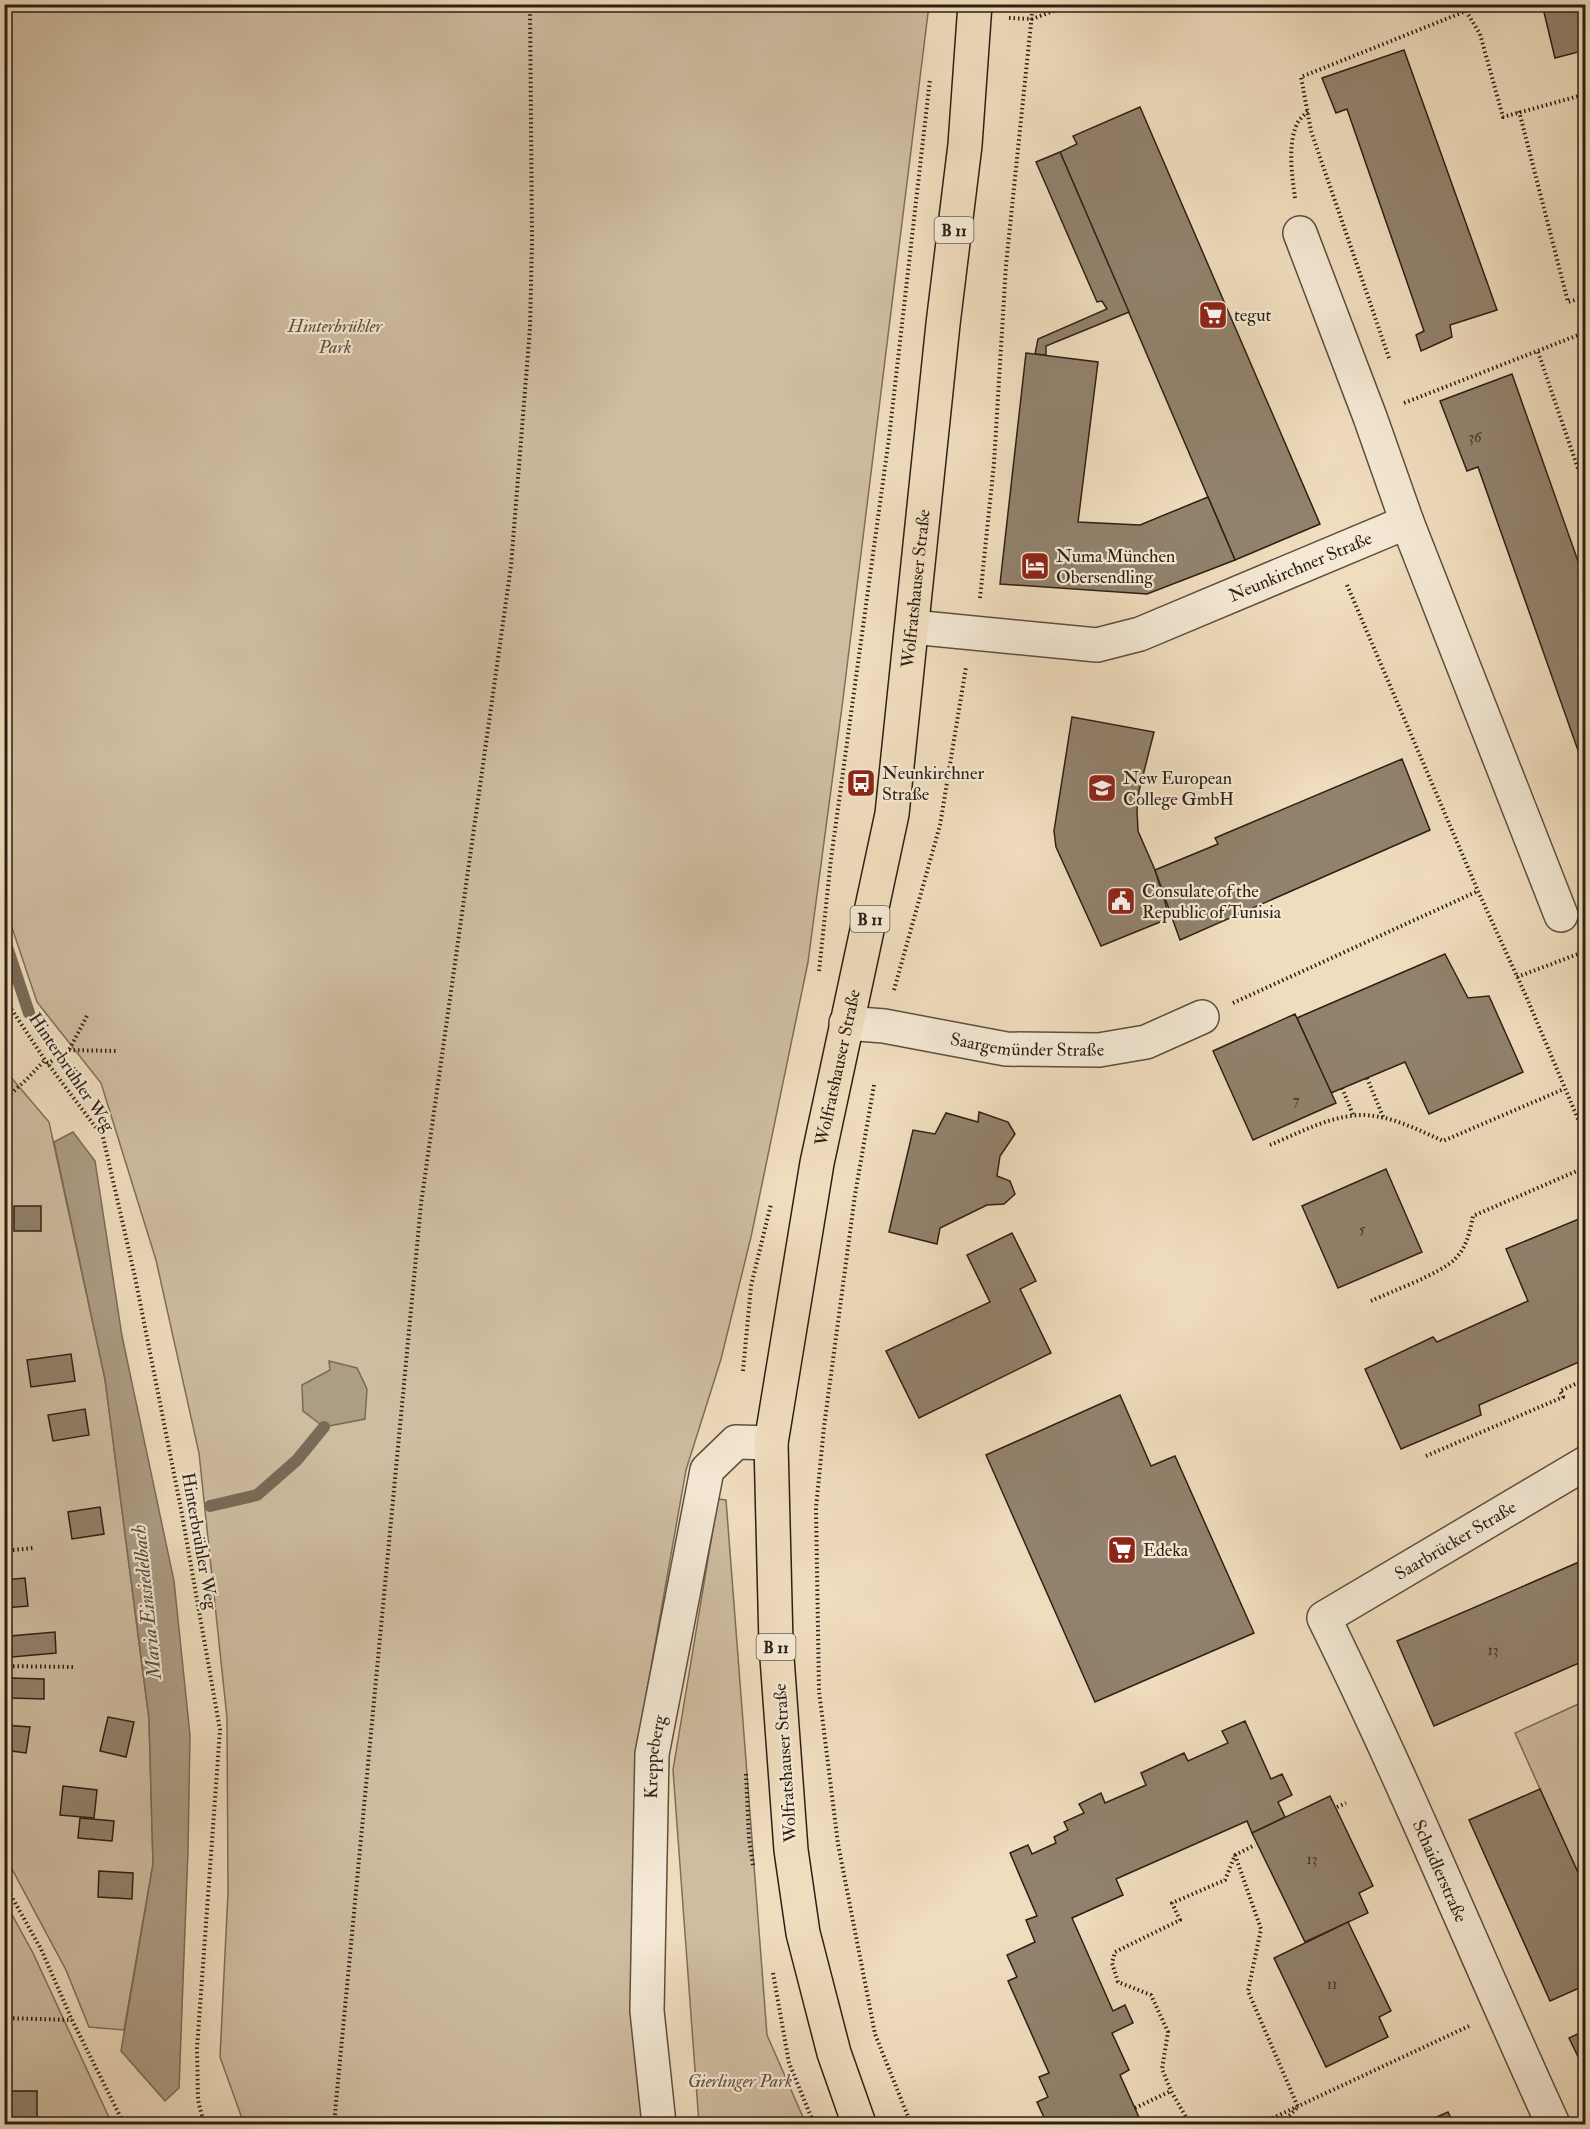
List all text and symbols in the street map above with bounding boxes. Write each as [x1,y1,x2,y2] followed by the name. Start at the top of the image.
[934,217,974,243] road number: B 11
[1197,299,1229,331] supermarket icon: tegut
[1234,304,1272,327] place label: tegut
[287,315,384,359] park label: Hinterbrühler Park
[1468,428,1483,447] house number: 36
[896,508,936,670] street label: Wolfratshauser Straße
[1225,527,1376,607] street label: Neunkirchner Straße
[1056,545,1175,589] place label: Numa München Obersendling
[1019,550,1051,582] hotel icon: Numa München Obersendling
[882,762,984,806] place label: Neunkirchner Straße
[845,767,877,799] bus stop icon: Neunkirchner Straße
[1123,767,1234,811] place label: New European College GmbH
[1086,772,1118,804] school or university icon: New European College GmbH
[1142,880,1282,924] place label: Consulate of the Republic of Tunisia
[1105,885,1137,917] public building icon: Consulate of the Republic of Tunisia
[850,906,890,932] road number: B 11
[810,987,866,1149] street label: Wolfratshauser Straße
[23,1008,121,1137] street label: Hinterbrühler Weg
[948,1028,1106,1062] street label: Saargemünder Straße
[1293,1091,1300,1110] house number: 7
[1359,1220,1366,1239] house number: 5
[176,1471,223,1612] street label: Hinterbrühler Weg
[1391,1496,1521,1586] street label: Saarbrücker Straße
[126,1523,167,1681] water label: Maria Einsiedelbach
[1106,1534,1138,1566] supermarket icon: Edeka
[1143,1539,1189,1562] place label: Edeka
[756,1634,796,1660] road number: B 11
[1487,1641,1499,1660] house number: 13
[768,1682,803,1844] street label: Wolfratshauser Straße
[640,1712,672,1799] street label: Kreppeberg
[1407,1816,1473,1926] street label: Schaidlerstraße
[1306,1850,1318,1869] house number: 13
[1327,1975,1337,1994] house number: 11
[688,2070,792,2093] park label: Gierlinger Park

